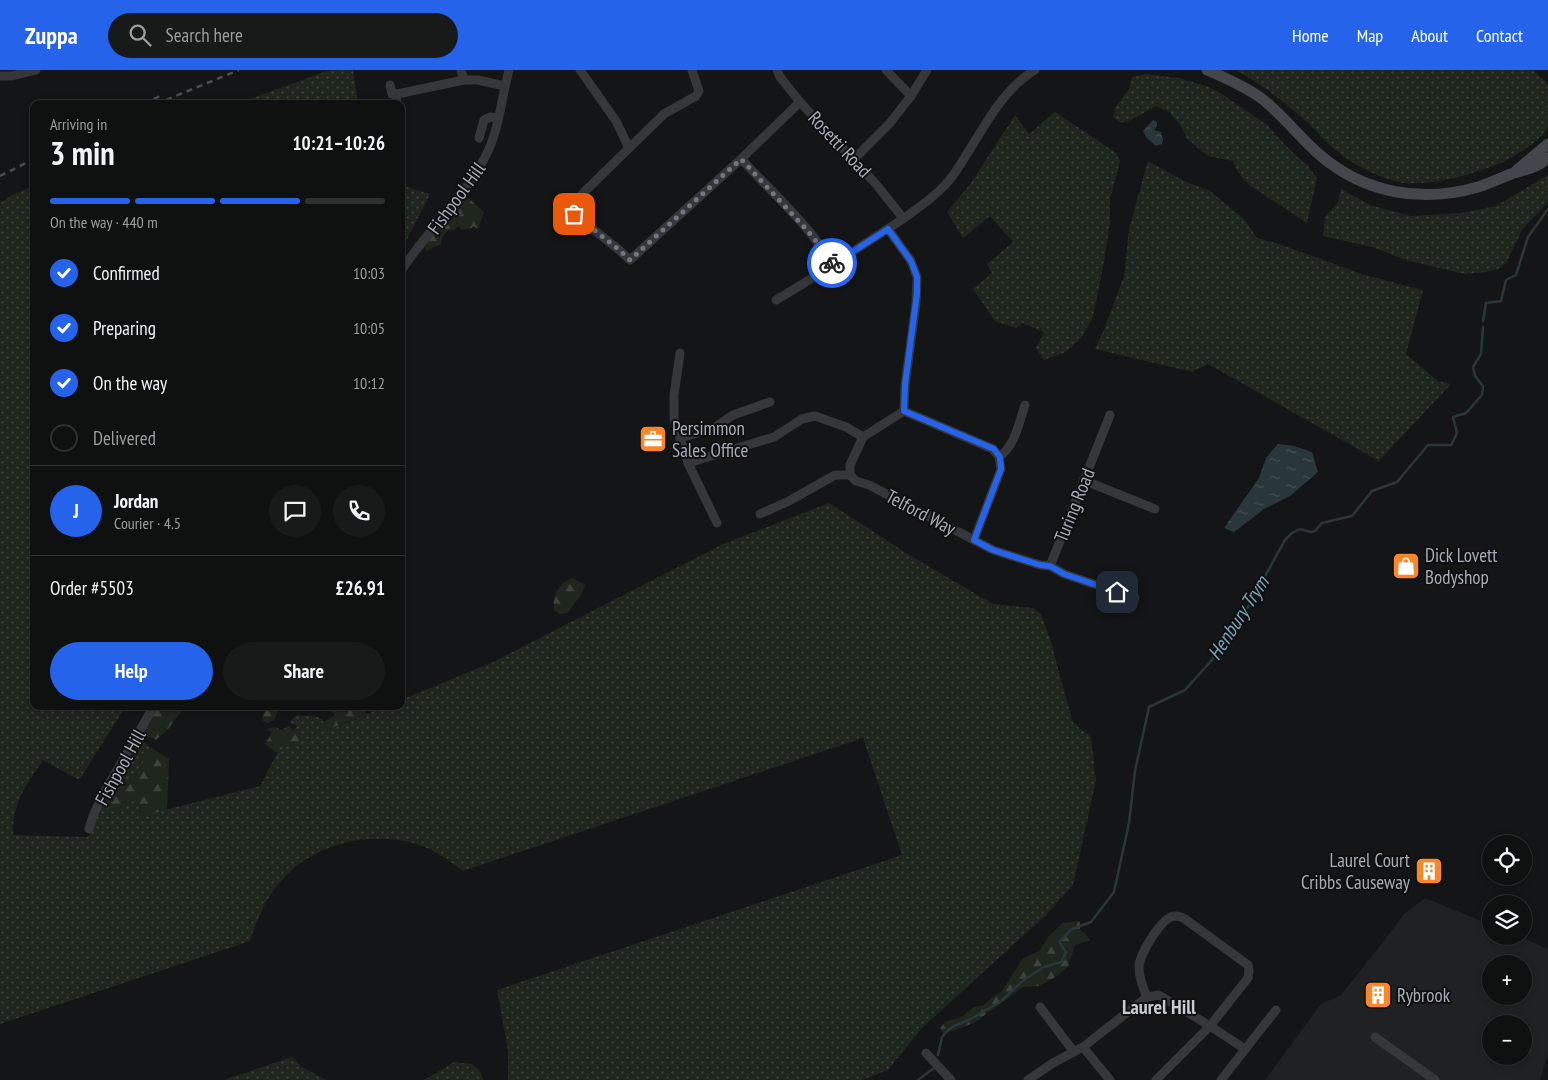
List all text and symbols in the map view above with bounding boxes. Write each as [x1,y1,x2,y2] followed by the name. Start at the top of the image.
[108,13,458,58] search box
[25,20,78,51] text: Zuppa
[126,21,154,49] icon: search
[166,23,243,47] text: Search here
[1292,24,1329,47] text: Home
[1357,24,1383,47] text: Map
[1411,24,1448,47] text: About
[1476,24,1523,47] text: Contact
[803,106,877,182] street label: Rosetti Road
[50,114,107,134] text: Arriving in
[292,131,385,155] text: 10:21–10:26
[50,132,115,174] text: 3 min
[422,157,490,239] street label: Fishpool Hill
[553,193,595,235] pin
[560,200,588,228] icon: bag
[50,212,158,232] text: On the way · 440 m
[807,238,857,288] courier
[818,249,846,277] icon: bike
[50,259,78,287] icon: check
[93,261,160,285] text: Confirmed
[353,263,385,283] text: 10:03
[50,314,78,342] icon: check
[93,316,156,340] text: Preparing
[353,318,385,338] text: 10:05
[50,369,78,397] icon: check
[93,371,167,395] text: On the way
[353,373,385,393] text: 10:12
[672,416,749,462] place label: Persimmon Sales Office
[638,424,668,454] office icon: Persimmon Sales Office
[93,426,156,450] text: Delivered
[1048,465,1100,545] street label: Turing Road
[882,484,961,541] street label: Telford Way
[269,485,321,537] button: chat
[333,485,385,537] button: phone
[114,489,158,513] text: Jordan
[73,499,79,523] text: J
[114,513,181,533] text: Courier · 4.5
[1425,543,1498,589] place label: Dick Lovett Bodyshop
[1391,551,1421,581] shop icon: Dick Lovett Bodyshop
[1201,570,1275,665] water label: Henbury Trym
[1096,571,1138,613] pin
[50,576,134,600] text: Order #5503
[336,576,385,600] text: £26.91
[1103,578,1131,606] icon: home
[50,642,213,700] button: Help
[223,642,385,700] button: Share
[89,724,151,809] street label: Fishpool Hill
[1482,835,1532,1065] map controls
[1482,835,1532,885] button: locate
[1301,848,1411,894] place label: Laurel Court Cribbs Causeway
[1414,856,1444,886] building icon: Laurel Court Cribbs Causeway
[1482,895,1532,945] button: layers
[1482,955,1532,1005] button: +
[1363,980,1393,1010] building icon: Rybrook
[1397,983,1451,1007] place label: Rybrook
[1122,994,1196,1020] district label: Laurel Hill
[1482,1015,1532,1065] button: −

